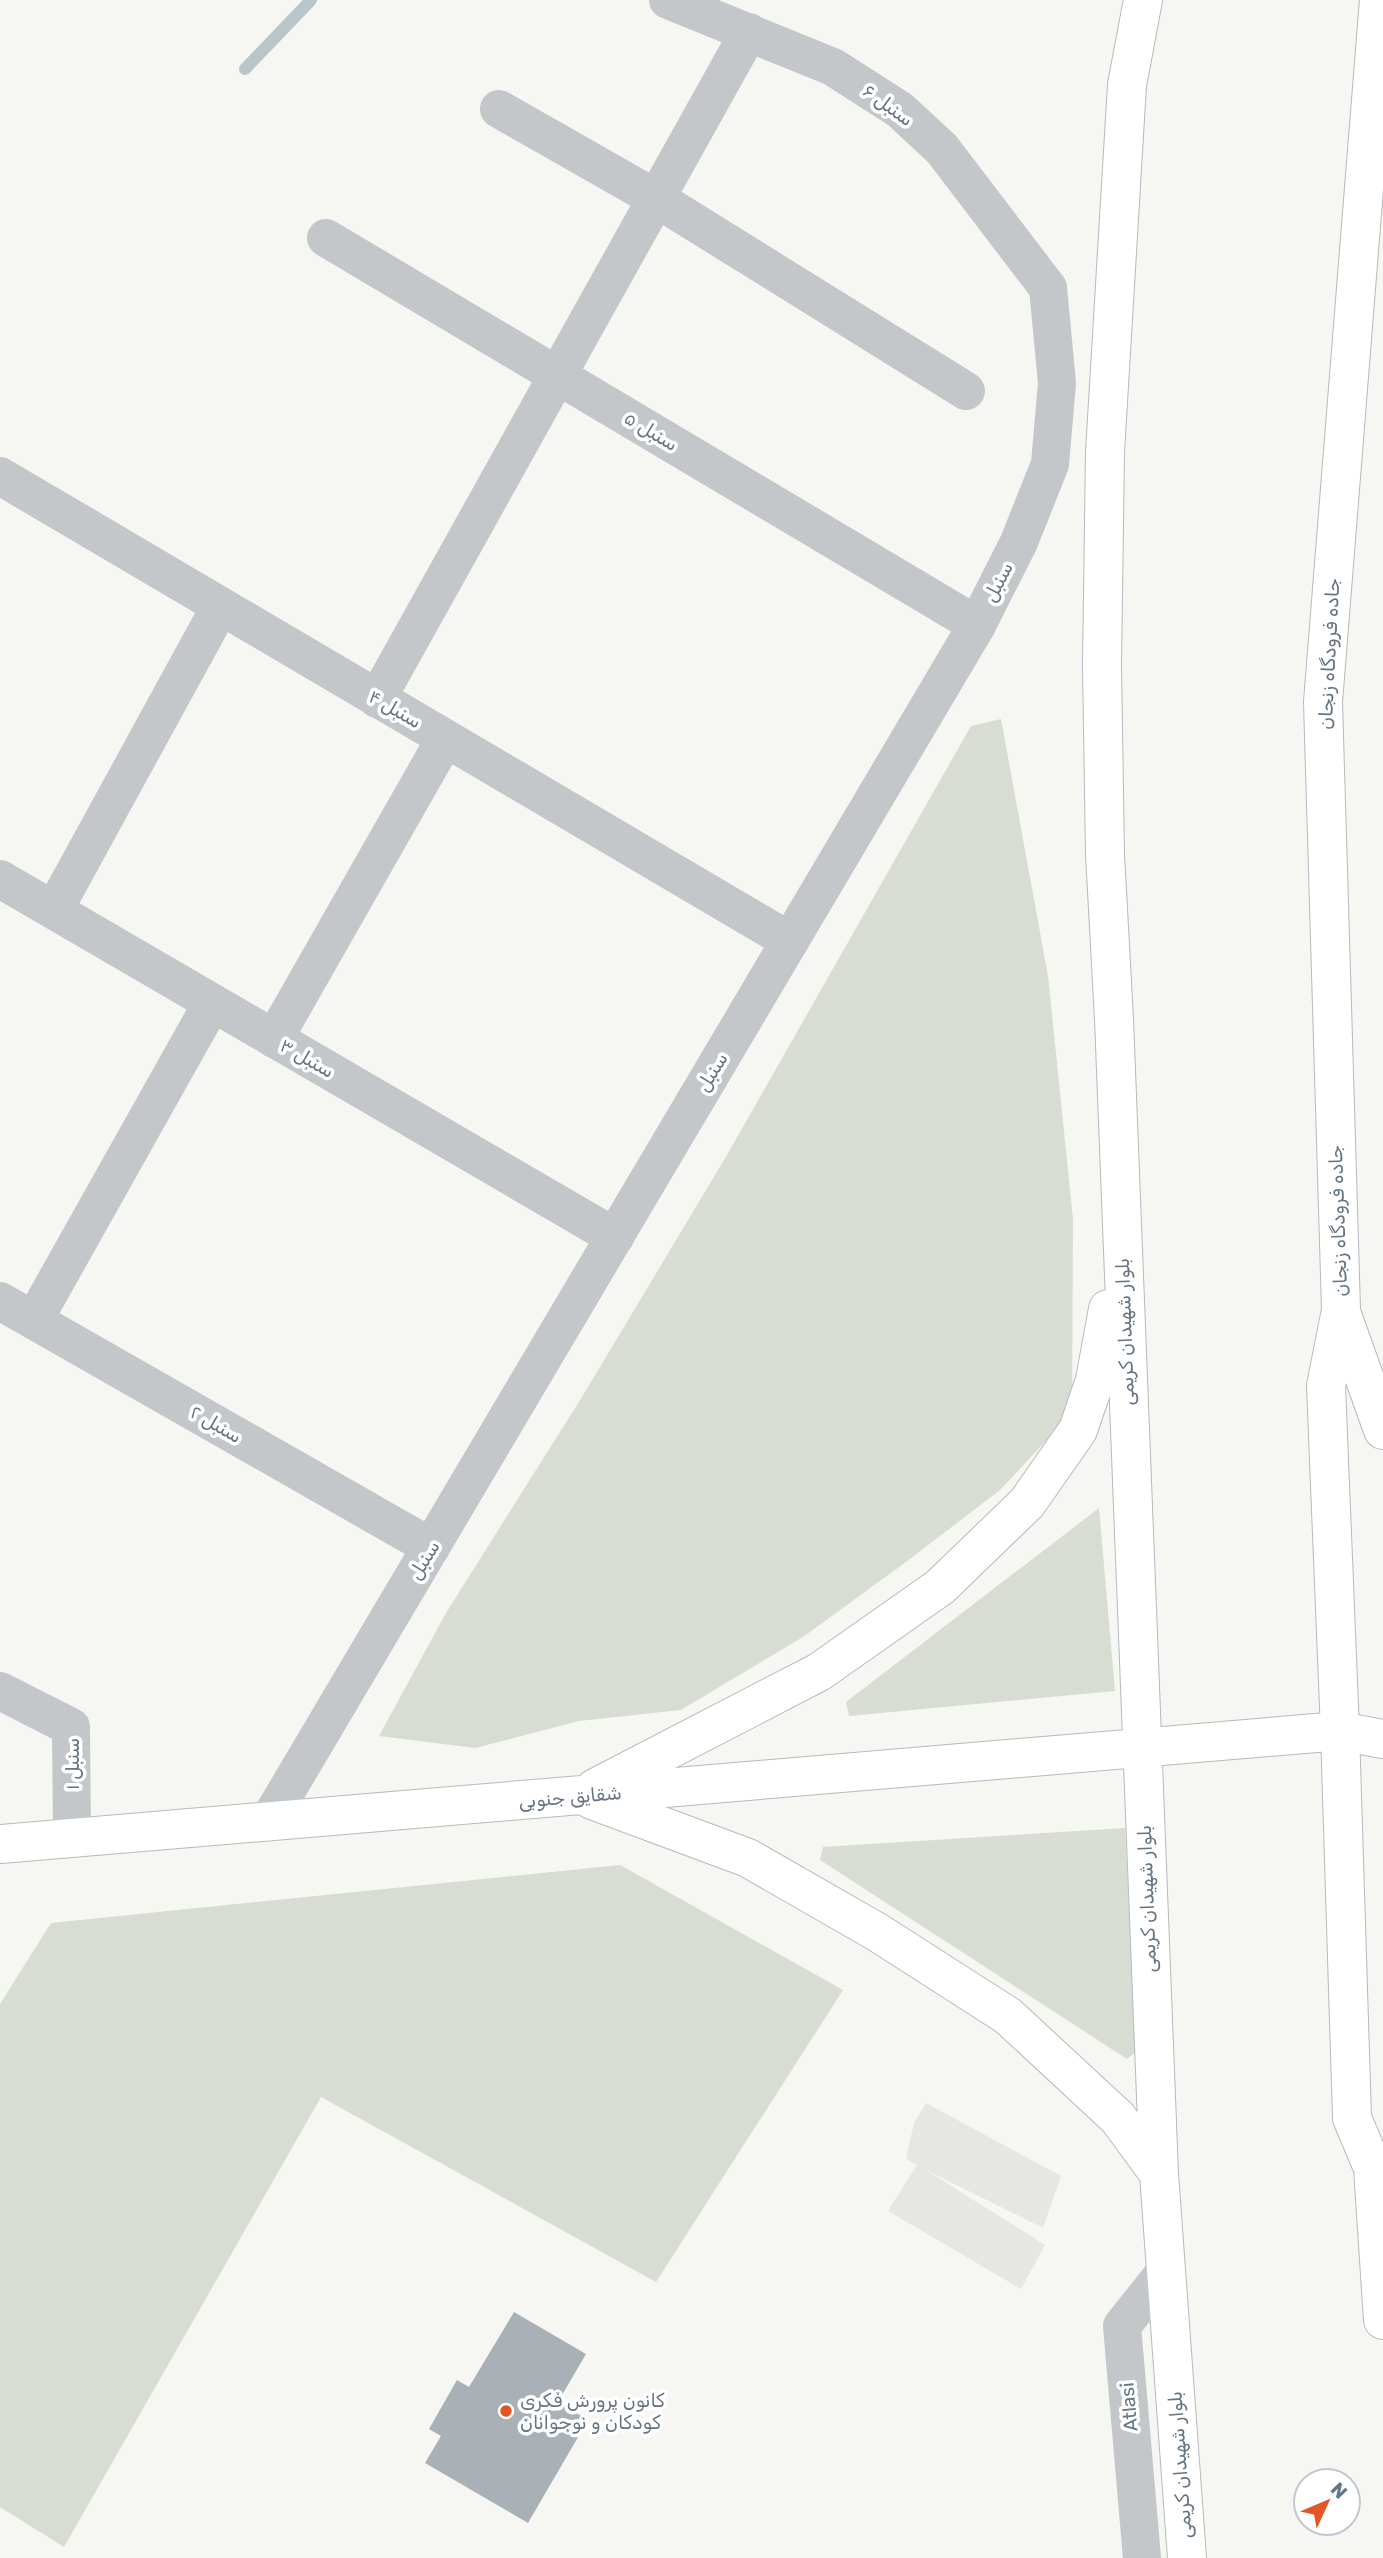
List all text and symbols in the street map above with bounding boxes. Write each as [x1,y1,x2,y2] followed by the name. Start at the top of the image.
[858,79,918,131] street label: سنبل ۶
[620,406,682,456] street label: سنبل ۵
[978,558,1018,606] street label: سنبل
[1314,578,1344,730] street label: جاده فرودگاه زنجان
[364,685,426,733] street label: سنبل ۴
[276,1033,338,1083] street label: سنبل ۳
[691,1048,733,1096] street label: سنبل
[1324,1145,1352,1297] street label: جاده فرودگاه زنجان
[1111,1258,1139,1406] street label: بلوار شهیدان کریمی
[186,1400,246,1448] street label: سنبل ۲
[403,1536,445,1584] street label: سنبل
[61,1738,84,1790] street label: سنبل ۱
[517,1781,623,1813] street label: شقایق جنوبی
[1133,1825,1161,1973] street label: بلوار شهیدان کریمی
[1115,2382,1143,2432] street label: Atlasi
[520,2389,665,2434] place label: کانون پرورش فکری کودکان و نوجوانان
[1163,2391,1197,2539] street label: بلوار شهیدان کریمی
[498,2403,514,2419] marker: کانون پرورش فکری کودکان و نوجوانان
[1292,2467,1362,2537] north arrow
[1326,2478,1352,2503] text: N

